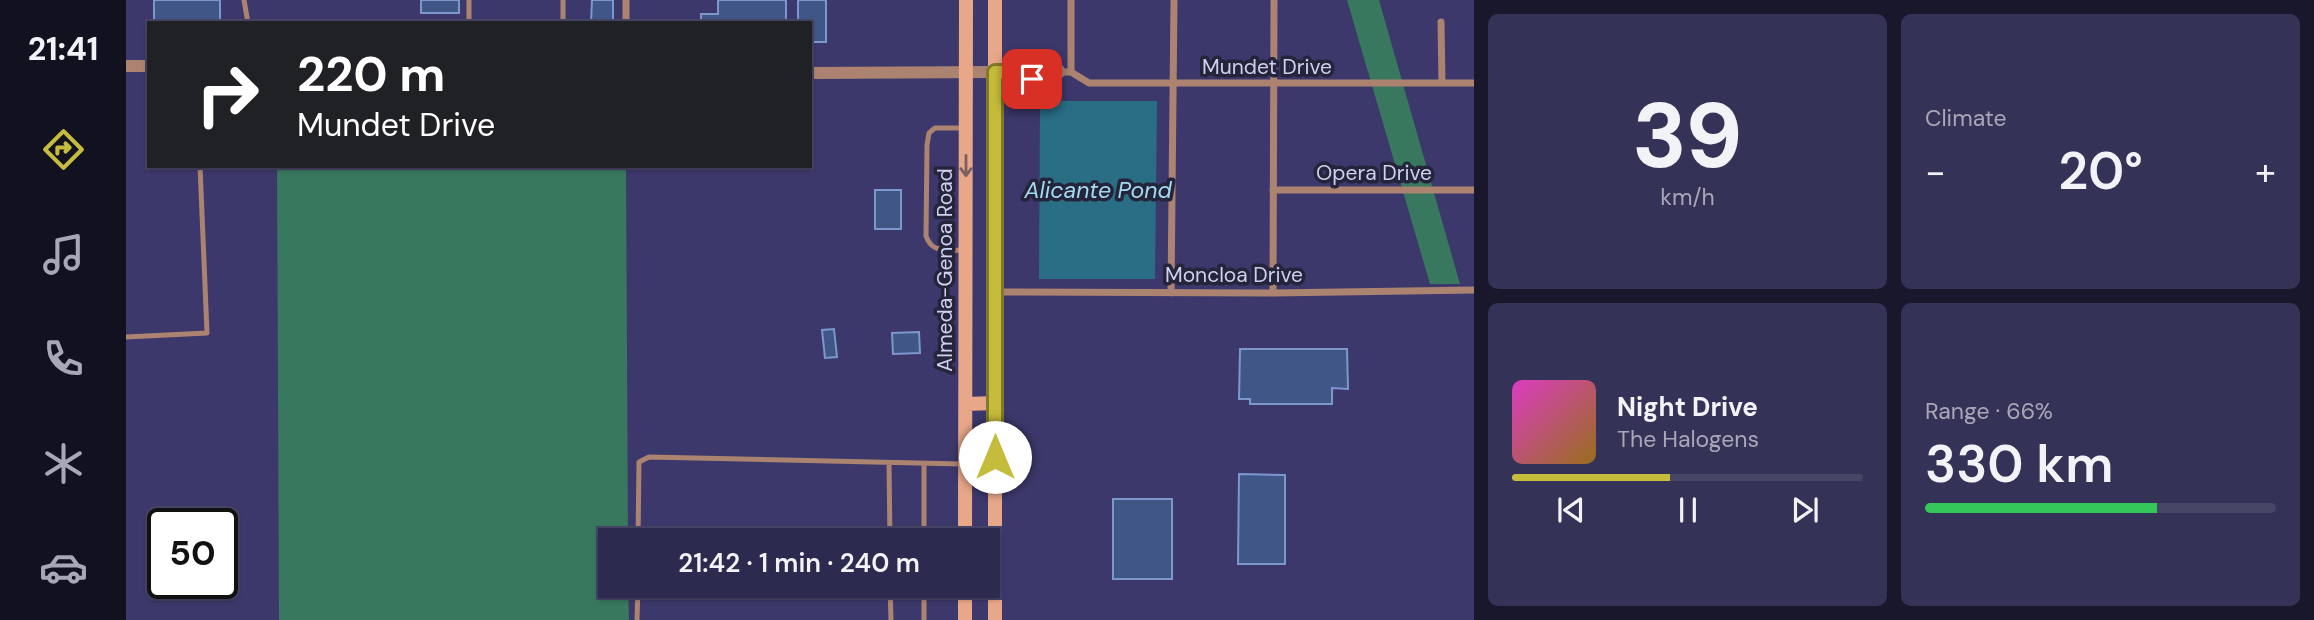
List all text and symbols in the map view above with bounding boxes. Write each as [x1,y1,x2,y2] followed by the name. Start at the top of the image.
[28,28,98,70] text: 21:41
[297,42,445,106] text: 220 m
[182,49,273,140] icon: right
[1002,49,1062,109] pin
[1202,53,1332,81] street label: Mundet Drive
[1013,60,1051,98] icon: arrive
[1632,77,1743,195] text: 39
[1925,103,2007,133] text: Climate
[297,104,495,146] text: Mundet Drive
[39,125,88,174] icon: directions
[2058,137,2143,205] text: 20°
[1925,147,1946,197] text: −
[2255,147,2276,197] text: +
[959,154,973,177] one-way arrow
[1316,159,1432,187] street label: Opera Drive
[931,168,959,372] street label: Almeda-Genoa Road
[1023,175,1172,205] water label: Alicante Pond
[1660,182,1715,212] text: km/h
[39,230,88,279] icon: music
[1165,261,1303,289] street label: Moncloa Drive
[39,334,88,383] icon: phone
[1617,390,1758,424] text: Night Drive
[1925,396,2053,426] text: Range · 66%
[958,420,1032,494] position arrow
[1617,424,1759,454] text: The Halogens
[1925,430,2113,498] text: 330 km
[39,439,88,488] icon: climate
[1552,491,1590,529] icon: previous
[1669,491,1707,529] icon: pause
[1786,491,1824,529] icon: next
[147,508,238,599] speed limit sign: 50
[39,543,88,592] icon: car
[678,546,920,580] text: 21:42 · 1 min · 240 m

